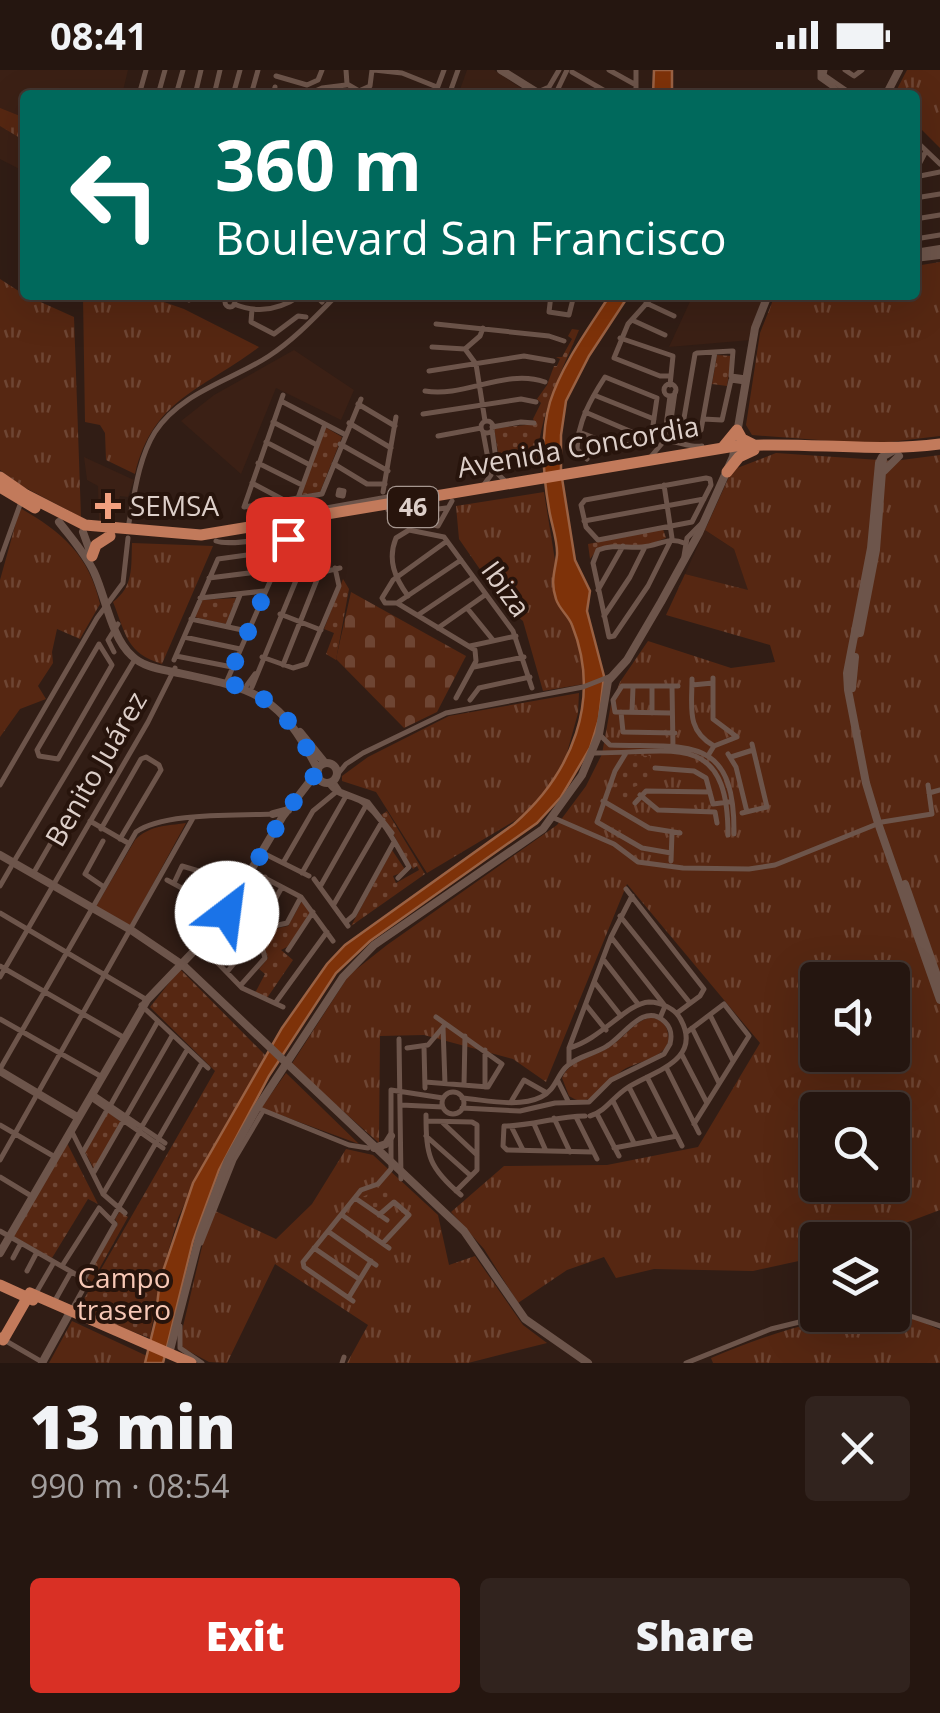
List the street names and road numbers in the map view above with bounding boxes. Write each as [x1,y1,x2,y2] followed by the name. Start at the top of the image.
[454,406,702,486] street label: Avenida Concordia
[388,487,438,527] road number: 46
[474,553,540,624] street label: Ibiza
[36,684,155,853] street label: Benito Juárez

